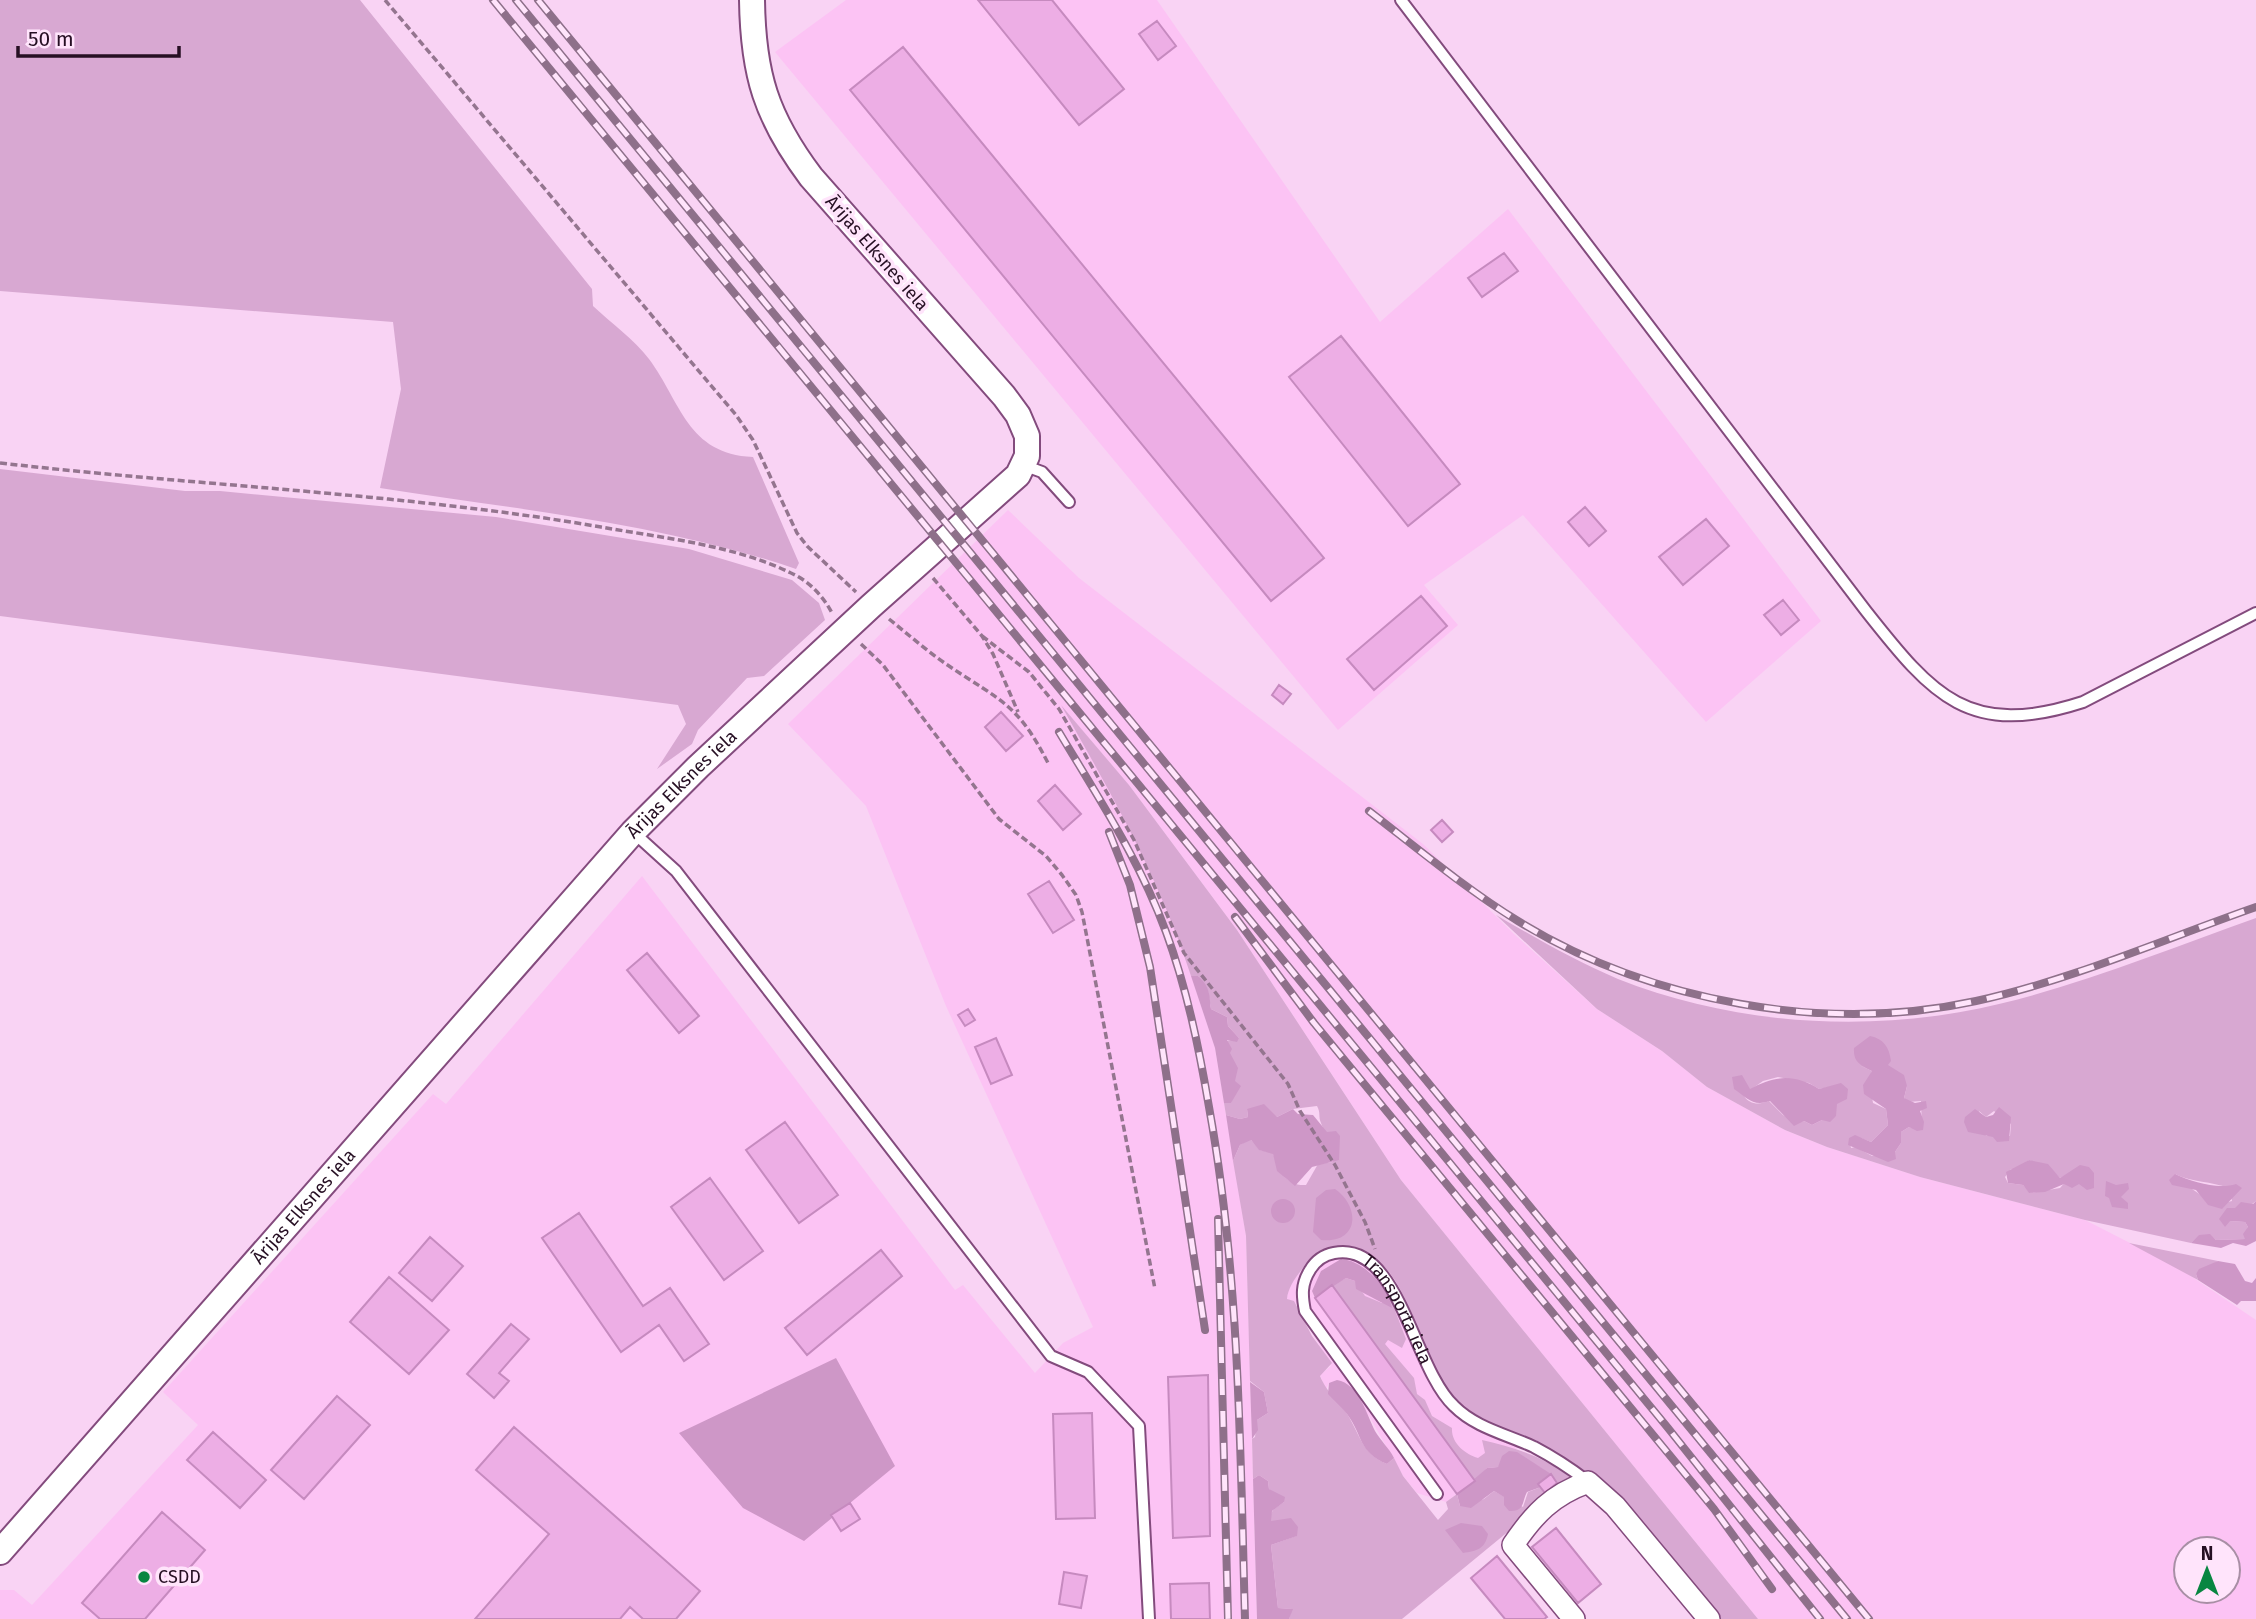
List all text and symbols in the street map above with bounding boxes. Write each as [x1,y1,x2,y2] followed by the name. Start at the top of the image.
[18,14,178,58] scale bar
[28,26,74,52] text: 50 m
[821,191,933,315] street label: Ārijas Elksnes iela
[622,725,742,843] street label: Ārijas Elksnes iela
[247,1144,360,1269] street label: Ārijas Elksnes iela
[1358,1249,1437,1368] street label: Transporta iela
[2172,1535,2242,1605] north arrow
[2201,1542,2213,1565] text: N
[158,1566,201,1588] place label: CSDD
[136,1569,152,1585] marker: CSDD

